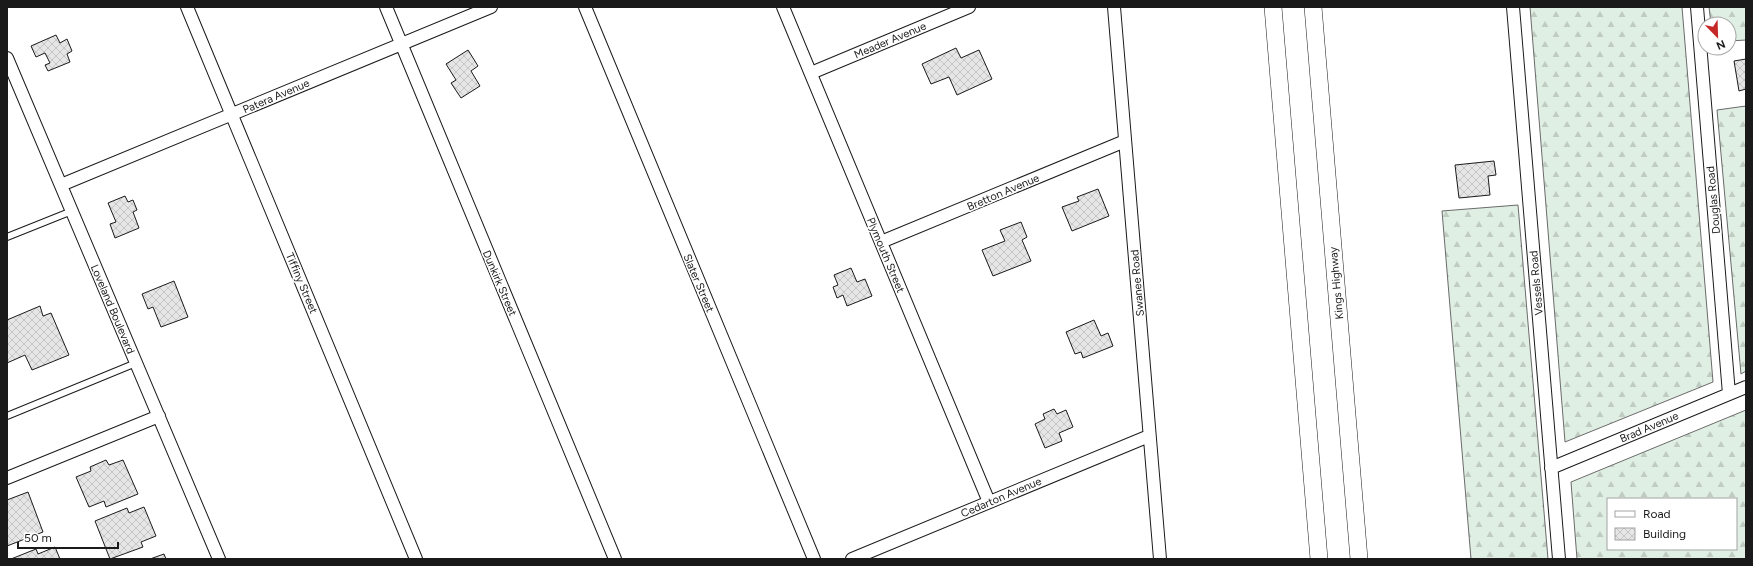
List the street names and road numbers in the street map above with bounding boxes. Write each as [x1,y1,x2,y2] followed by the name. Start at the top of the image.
[852,19,928,61] street label: Meader Avenue
[241,77,312,116] street label: Patera Avenue
[1704,166,1723,234] street label: Douglas Road
[965,171,1041,214] street label: Bretton Avenue
[864,216,907,295] street label: Plymouth Street
[1327,246,1346,320] street label: Kings Highway
[480,248,519,318] street label: Dunkirk Street
[1128,249,1147,317] street label: Swanee Road
[1527,250,1546,316] street label: Vessels Road
[283,251,320,315] street label: Tiffiny Street
[680,252,717,314] street label: Slater Street
[88,263,137,356] street label: Loveland Boulevard
[1618,409,1680,446] street label: Brad Avenue
[959,475,1043,520] street label: Cedarton Avenue

